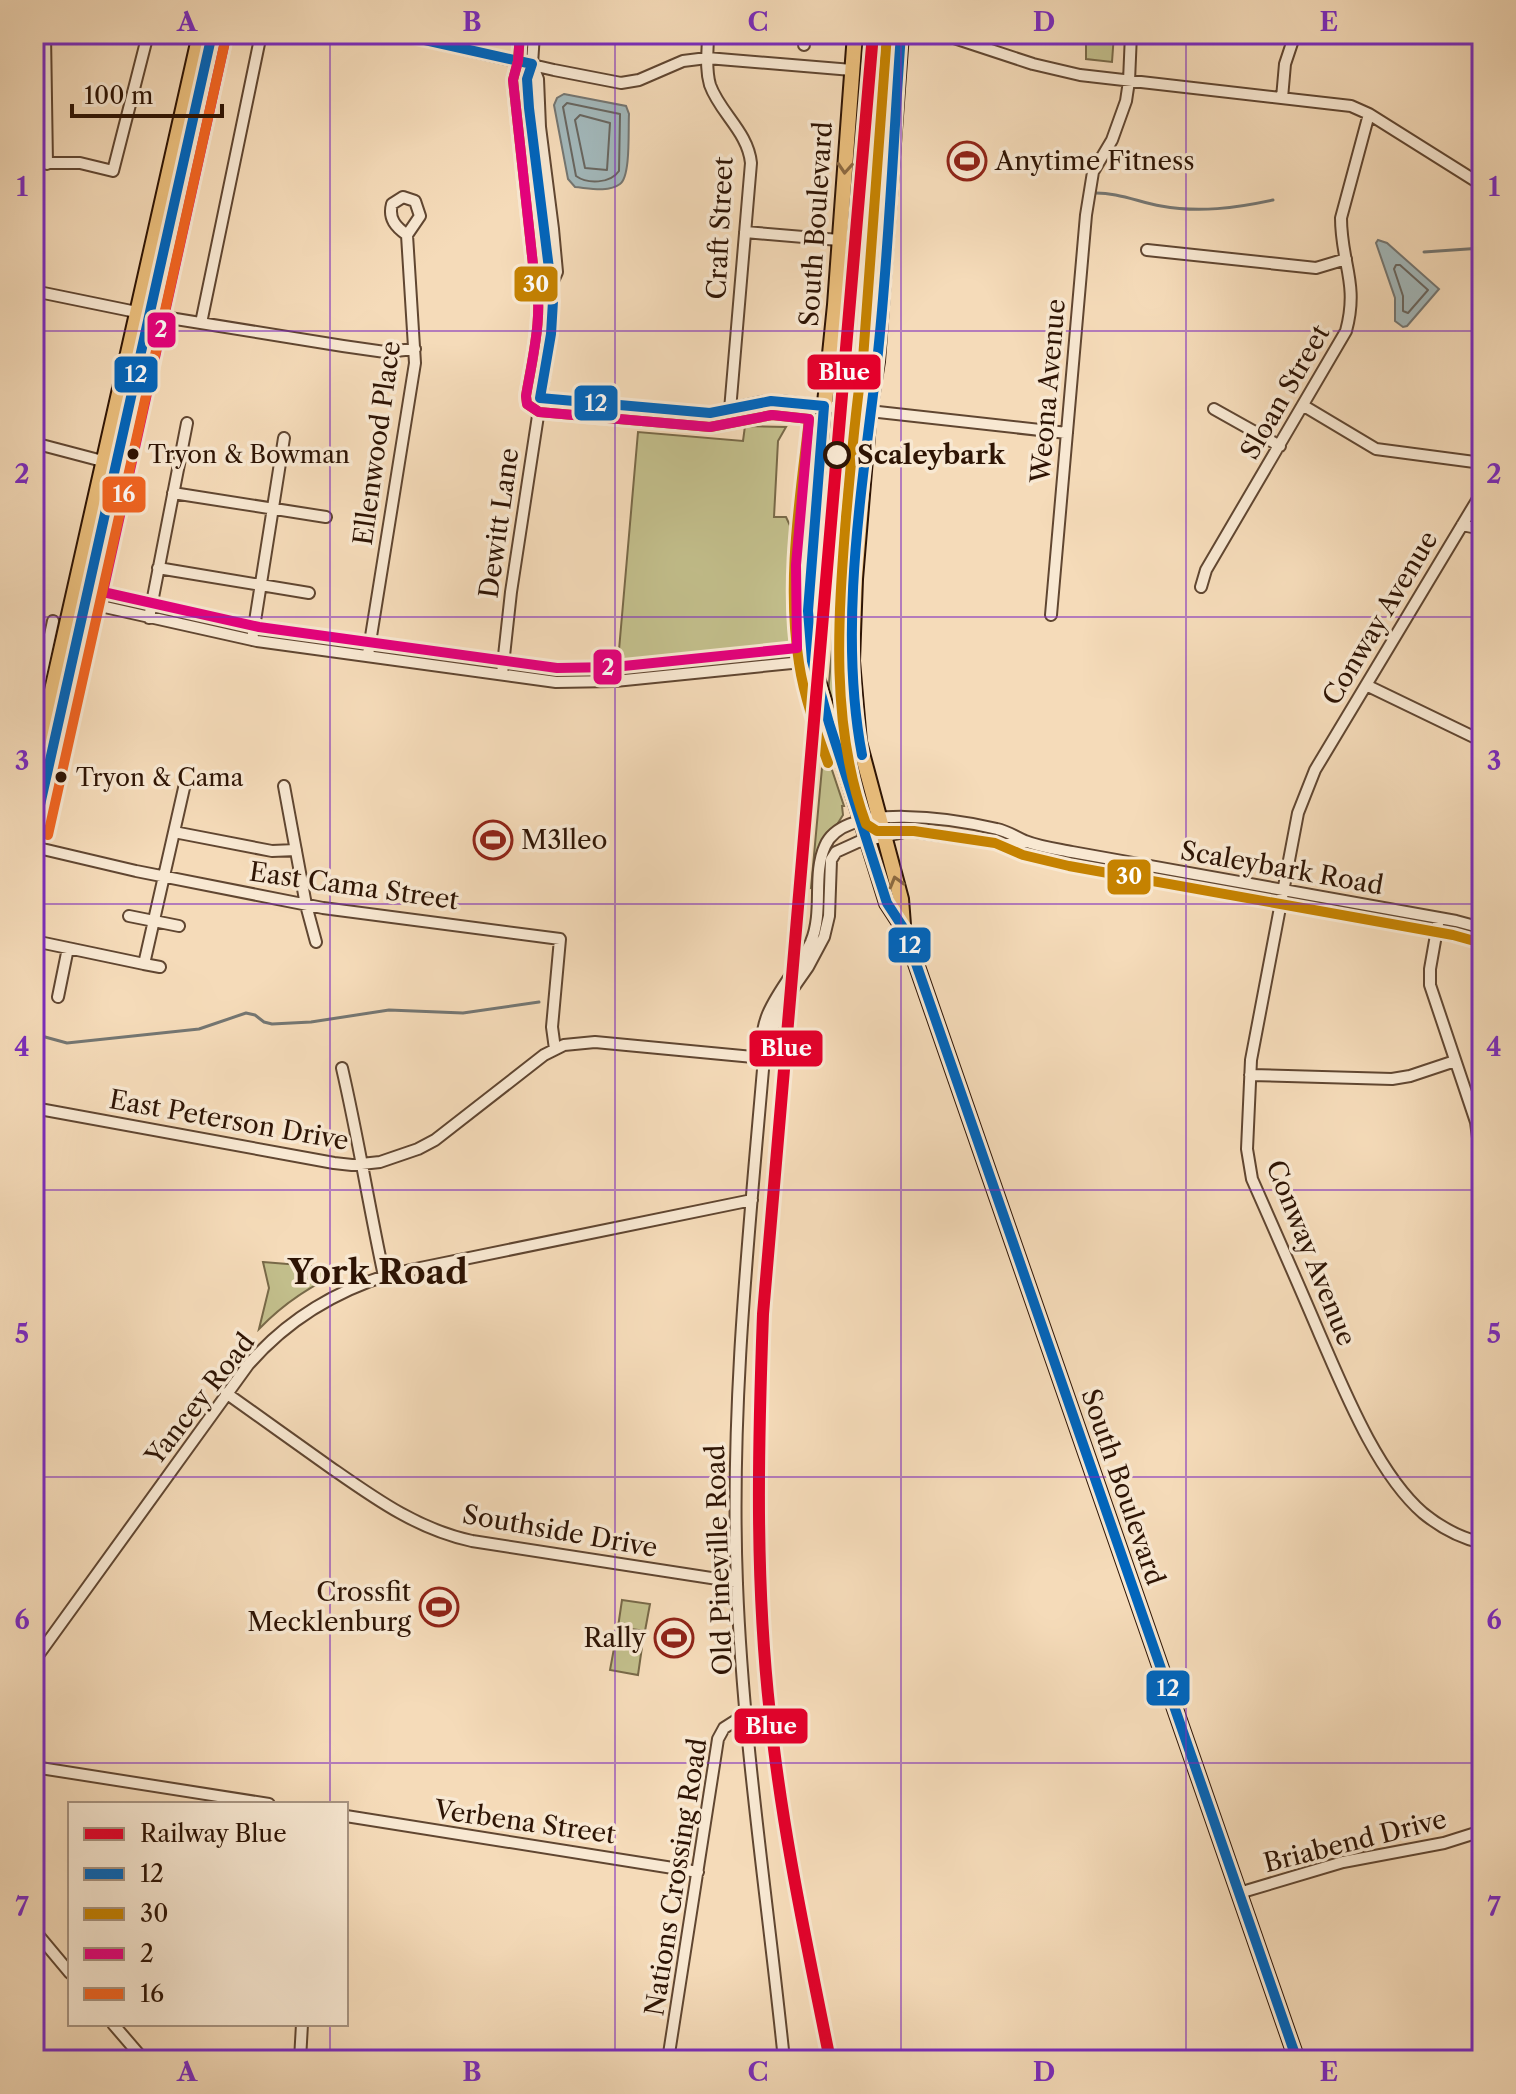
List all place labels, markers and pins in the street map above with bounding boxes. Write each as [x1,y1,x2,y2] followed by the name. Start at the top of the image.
[946,140,988,182] sports icon: Anytime Fitness
[994,145,1195,177] place label: Anytime Fitness
[857,439,1006,471] place label: Scaleybark
[148,440,350,469] place label: Tryon & Bowman
[824,442,850,468] marker: Scaleybark
[125,446,141,462] marker: Tryon & Bowman
[76,763,244,792] place label: Tryon & Cama
[53,769,69,785] marker: Tryon & Cama
[472,819,514,861] sports icon: M3lleo
[521,824,608,856] place label: M3lleo
[247,1576,412,1638] place label: Crossfit Mecklenburg
[418,1586,460,1628] sports icon: Crossfit Mecklenburg
[653,1617,695,1659] sports icon: Rally
[584,1622,647,1654] place label: Rally

